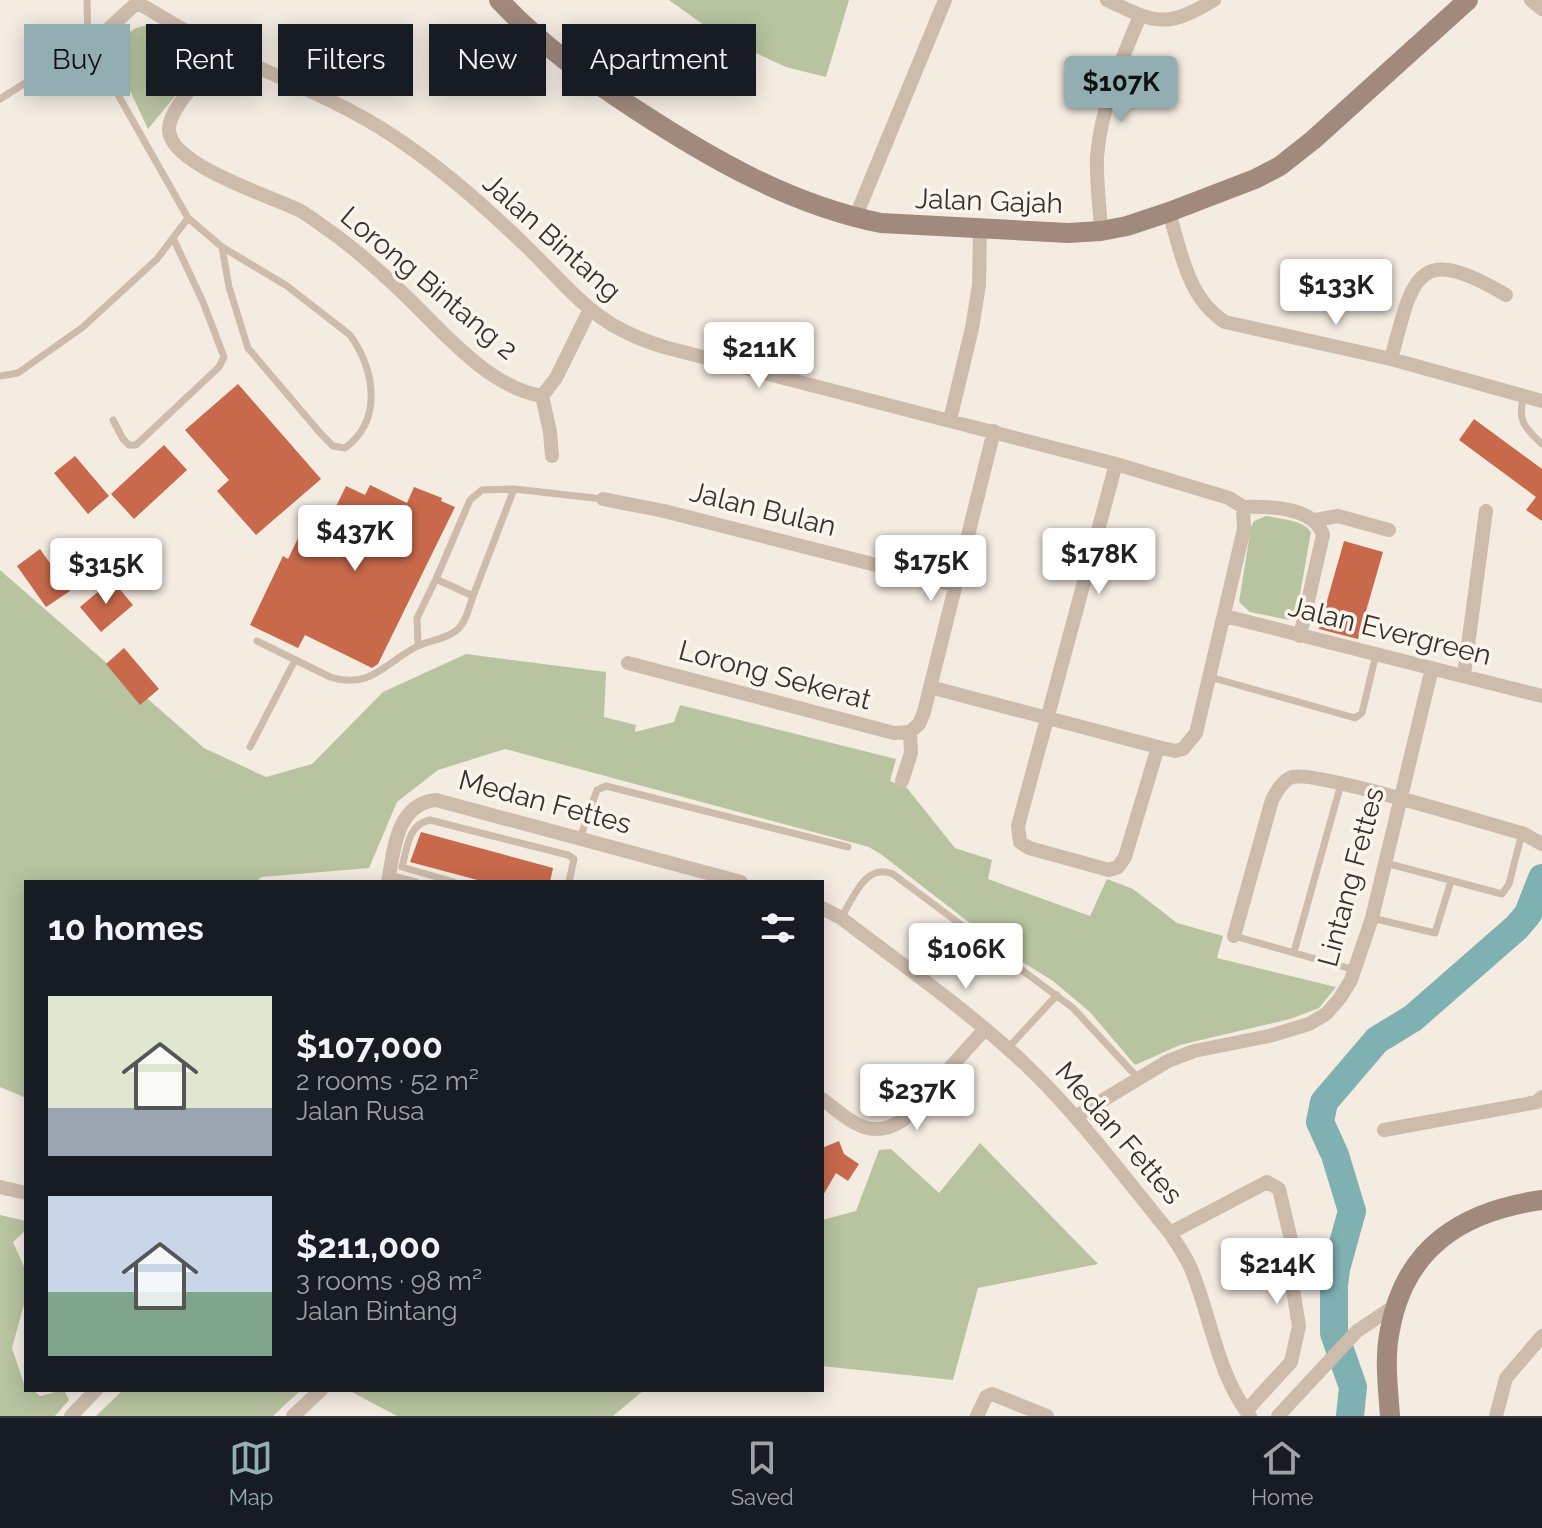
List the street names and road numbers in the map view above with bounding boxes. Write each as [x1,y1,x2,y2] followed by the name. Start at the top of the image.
[476,167,628,307] street label: Jalan Bintang
[914,182,1064,220] street label: Jalan Gajah
[334,200,524,366] street label: Lorong Bintang 2
[687,475,839,543] street label: Jalan Bulan
[1285,590,1495,672] street label: Jalan Evergreen
[675,633,875,717] street label: Lorong Sekerat
[455,763,635,841] street label: Medan Fettes
[1311,784,1391,970] street label: Lintang Fettes
[1048,1055,1190,1211] street label: Medan Fettes

